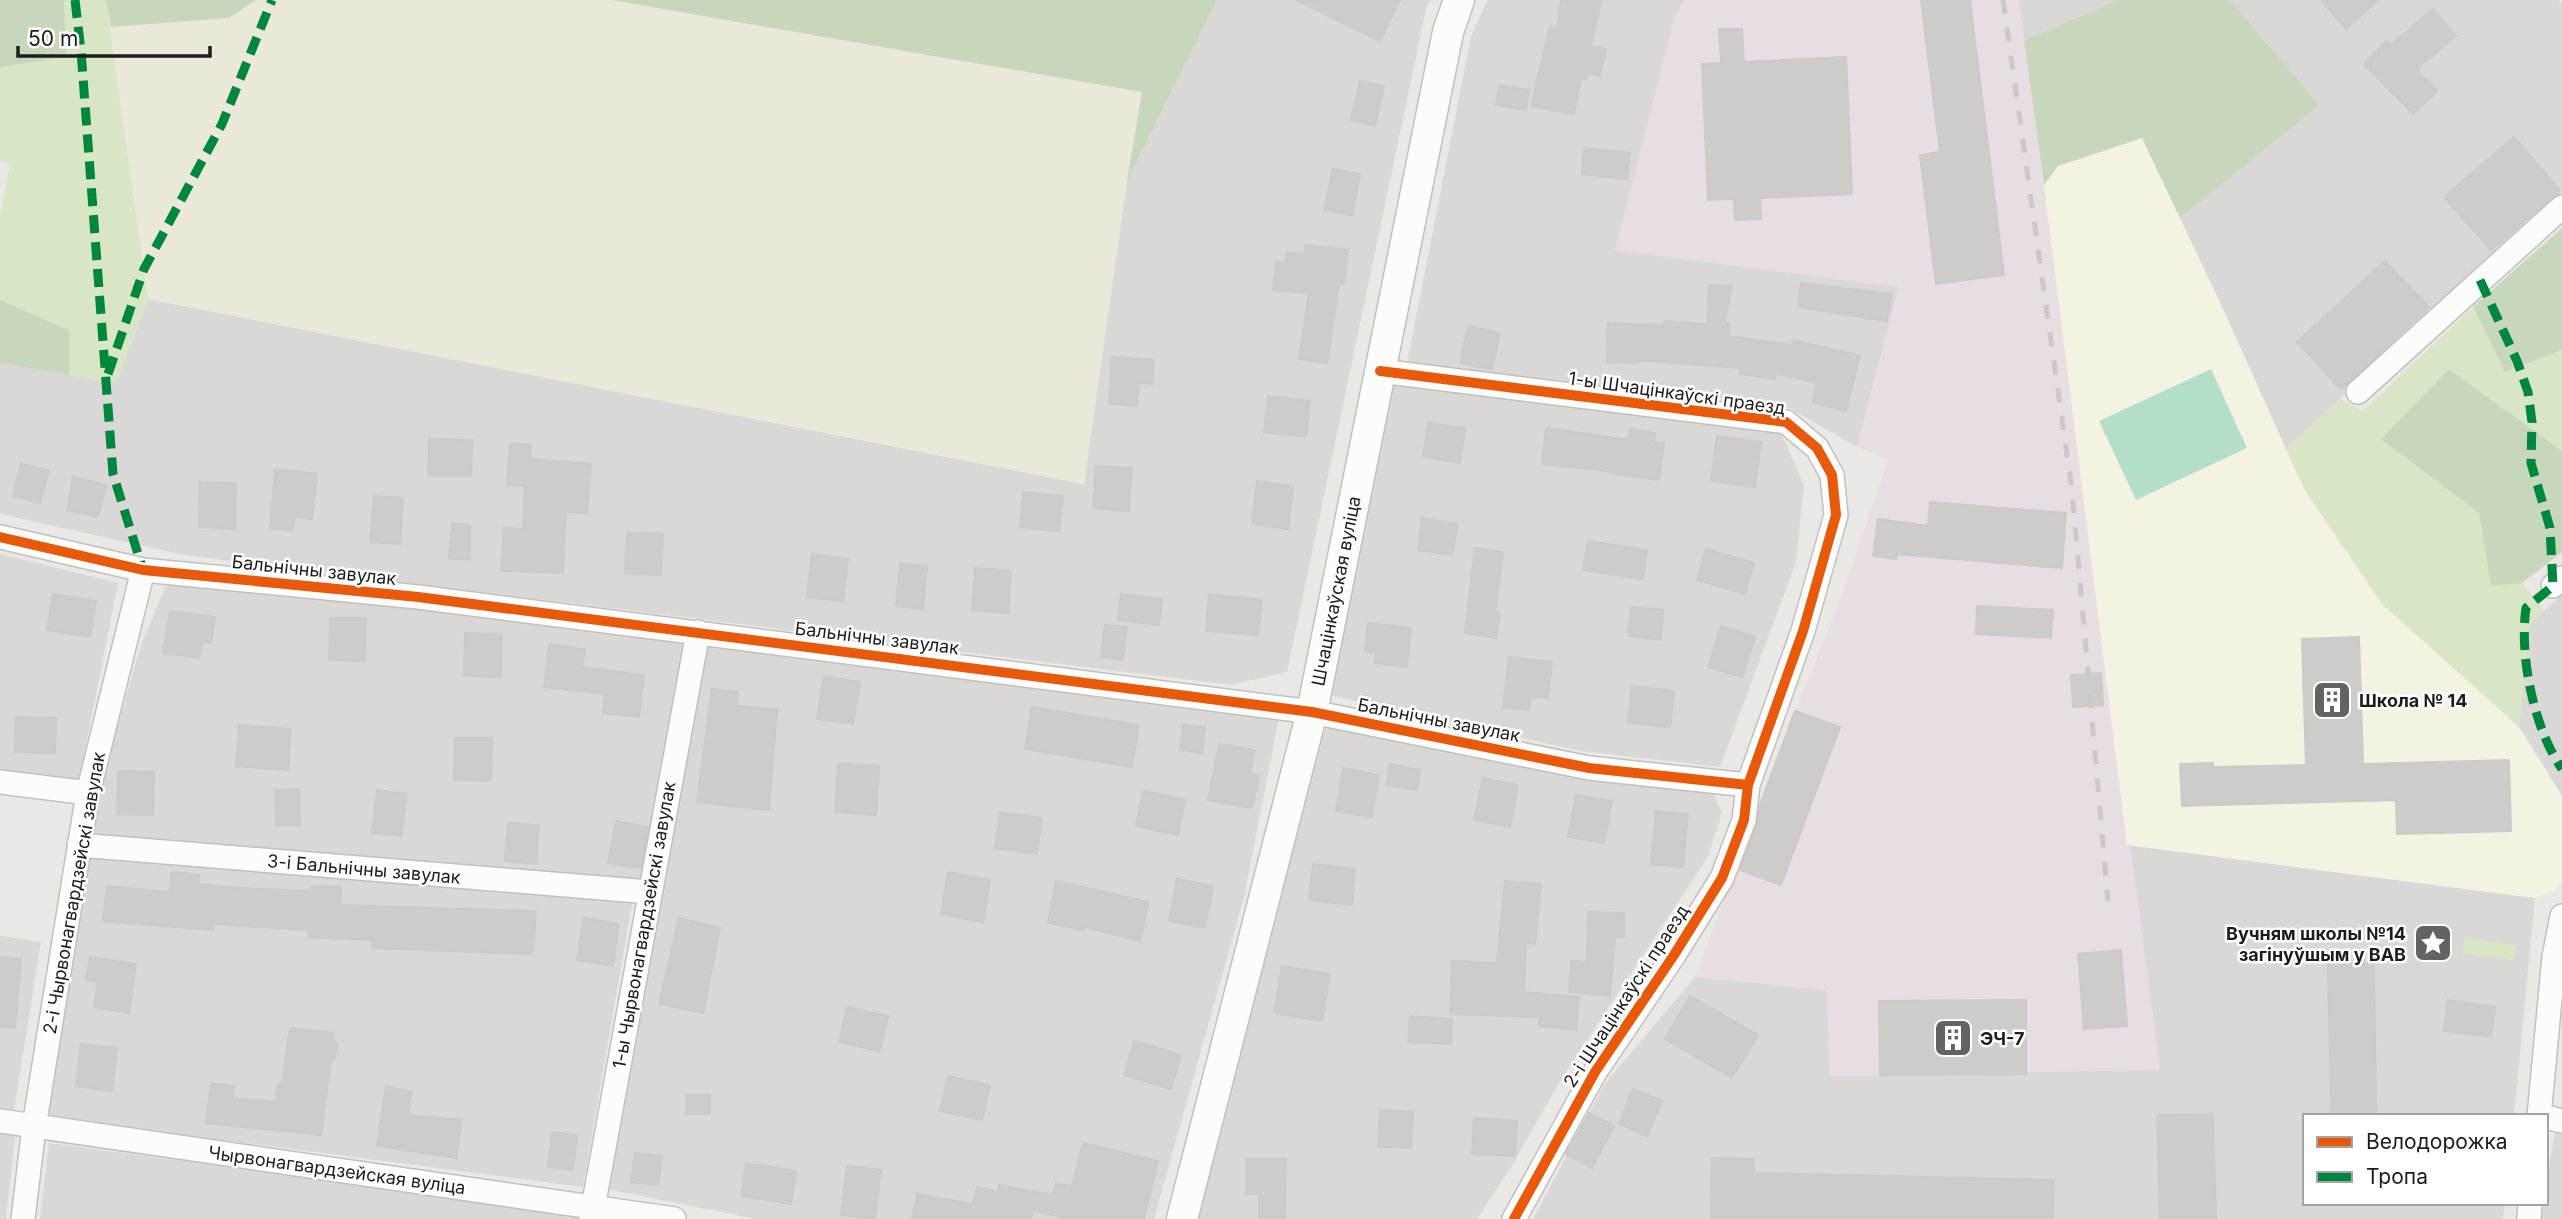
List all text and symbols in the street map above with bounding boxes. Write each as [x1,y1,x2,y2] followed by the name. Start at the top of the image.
[18,14,210,58] scale bar
[28,26,78,51] text: 50 m
[1567,367,1787,419] street label: 1-ы Шчацінкаўскі праезд
[1307,494,1365,688] street label: Шчацінкаўская вуліца
[231,551,397,589] street label: Бальнічны завулак
[794,618,960,659] street label: Бальнічны завулак
[2311,679,2353,721] building icon: Школа № 14
[2359,690,2468,711] place label: Школа № 14
[1356,694,1522,746] street label: Бальнічны завулак
[39,750,109,1036] street label: 2-і Чырвонагвардзейскі завулак
[608,779,680,1070] street label: 1-ы Чырвонагвардзейскі завулак
[266,850,462,888] street label: 3-і Бальнічны завулак
[1559,901,1693,1091] street label: 2-і Шчацінкаўскі праезд
[2412,922,2454,964] place icon: Вучням школы №14 загінуўшым у ВАВ
[2226,923,2406,965] place label: Вучням школы №14 загінуўшым у ВАВ
[1932,1017,1974,1059] building icon: ЭЧ-7
[1980,1028,2024,1049] place label: ЭЧ-7
[2303,1114,2548,1205] legend
[2366,1129,2508,1154] text: Велодорожка
[207,1142,467,1198] street label: Чырвонагвардзейская вуліца
[2366,1164,2428,1189] text: Тропа

